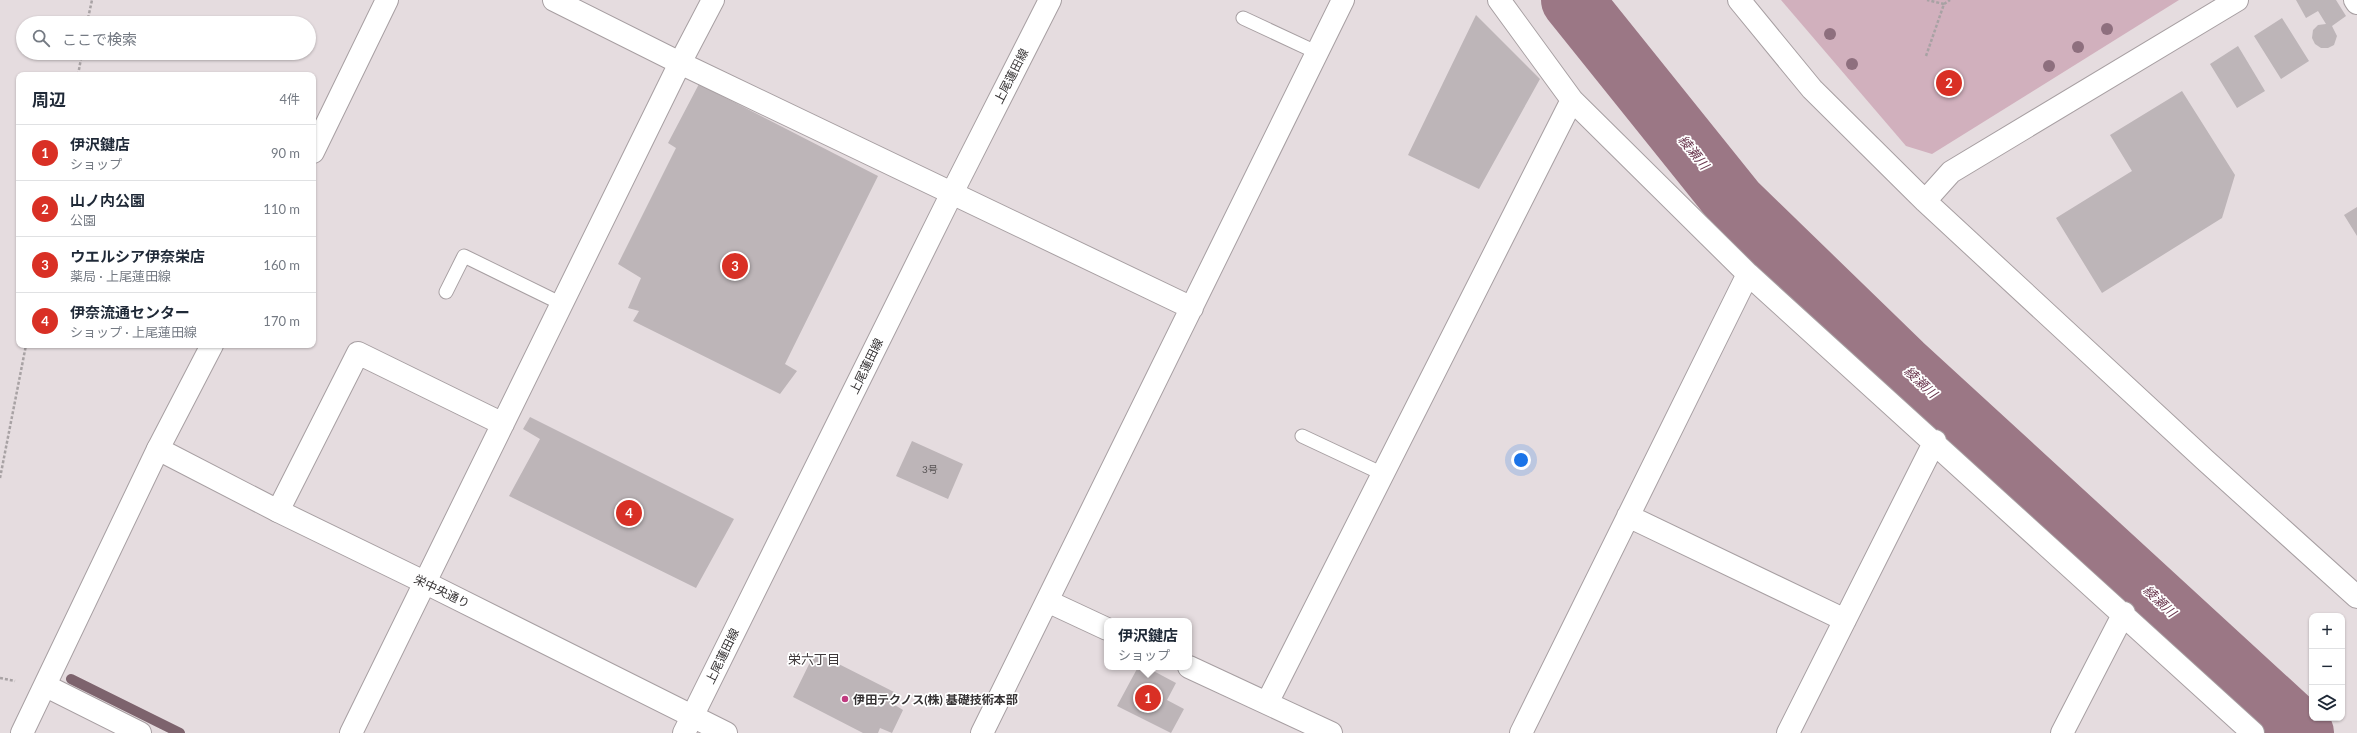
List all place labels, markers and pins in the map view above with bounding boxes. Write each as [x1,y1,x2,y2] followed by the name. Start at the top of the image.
[1936,68,1962,98] pin: 2
[722,251,748,281] pin: 3
[616,498,642,528] pin: 4
[1135,683,1161,713] pin: 1
[853,692,1018,707] place label: 伊田テクノス(株) 基礎技術本部
[840,694,850,704] marker: 伊田テクノス(株) 基礎技術本部

